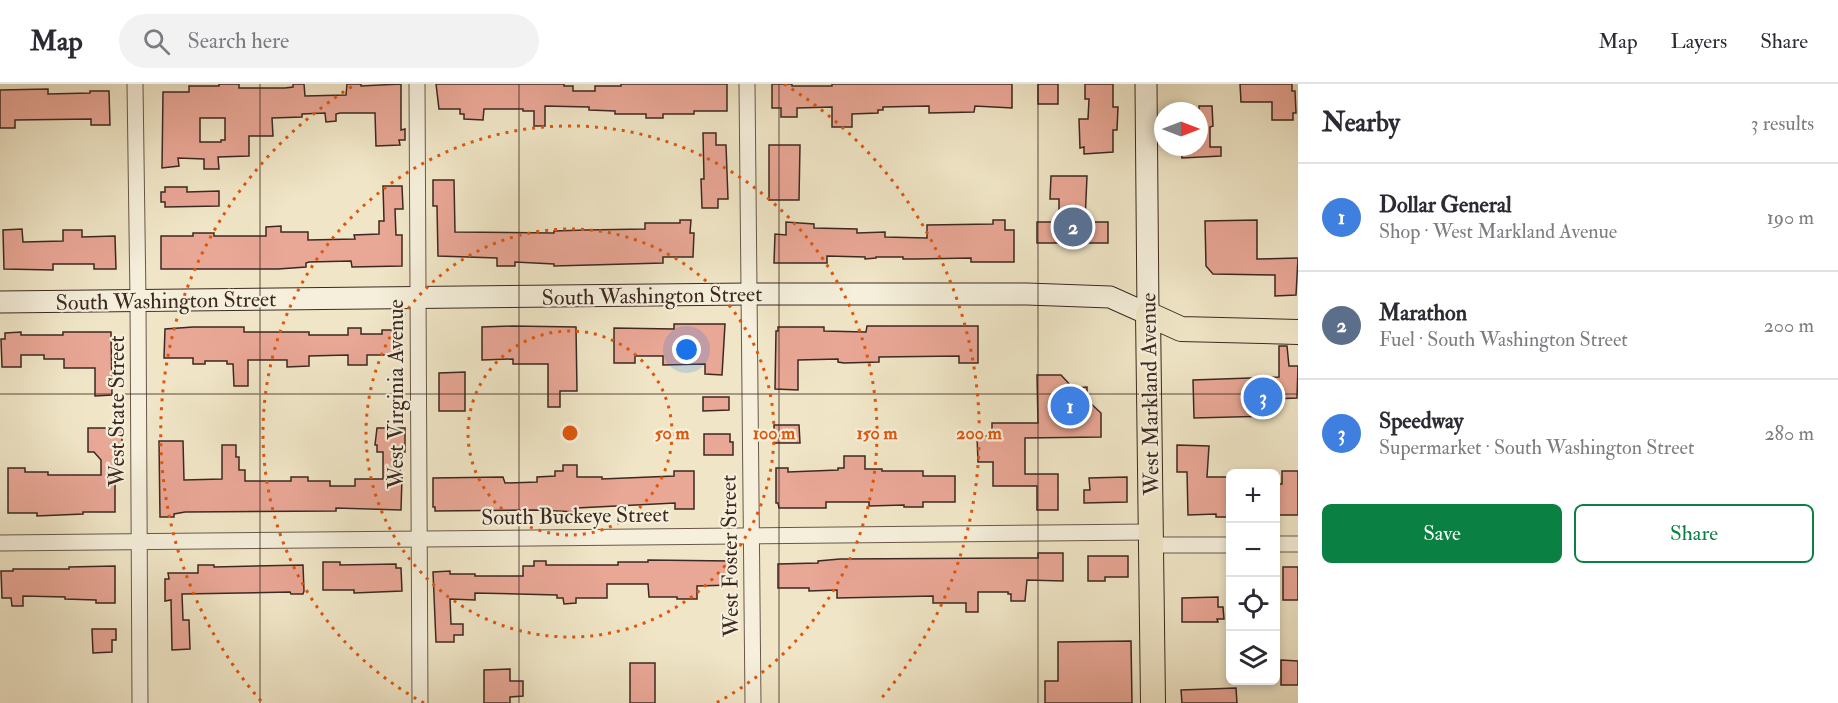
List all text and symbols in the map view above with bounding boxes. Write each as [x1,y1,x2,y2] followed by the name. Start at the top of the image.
[119,14,539,68] search box
[30,24,83,59] text: Map
[140,25,173,58] icon: search
[188,27,289,55] text: Search here
[1598,28,1638,55] text: Map
[1671,28,1727,55] text: Layers
[1760,28,1808,55] text: Share
[1154,102,1208,156] north arrow
[1322,107,1400,139] text: Nearby
[1751,111,1814,136] text: 3 results
[1379,191,1512,219] text: Dollar General
[1054,204,1092,250] pin: 2
[1338,205,1345,230] text: 1
[1767,205,1814,230] text: 190 m
[1379,219,1617,244] text: Shop · West Markland Avenue
[541,280,763,312] street label: South Washington Street
[55,285,277,317] street label: South Washington Street
[1134,292,1166,497] street label: West Markland Avenue
[382,299,410,490] street label: West Virginia Avenue
[1379,299,1467,327] text: Marathon
[1336,313,1347,338] text: 2
[1764,313,1814,338] text: 200 m
[1379,327,1628,352] text: Fuel · South Washington Street
[103,335,131,488] street label: West State Street
[672,335,701,364] your location
[1244,374,1282,420] pin: 3
[1050,384,1090,428] pin: 1
[1379,407,1463,435] text: Speedway
[1338,421,1345,446] text: 3
[1764,421,1814,446] text: 280 m
[655,422,690,445] text: 50 m
[753,422,796,445] text: 100 m
[856,422,899,445] text: 150 m
[956,422,1003,445] text: 200 m
[560,423,580,443] centre of rings
[1379,435,1694,460] text: Supermarket · South Washington Street
[1226,469,1280,685] map controls
[1226,469,1280,523] button: +
[715,475,745,638] street label: West Foster Street
[481,500,669,532] street label: South Buckeye Street
[1322,504,1562,563] button: Save
[1574,504,1814,563] button: Share
[1226,523,1280,577] button: −
[1226,577,1280,631] button: locate
[1226,631,1280,685] button: layers

